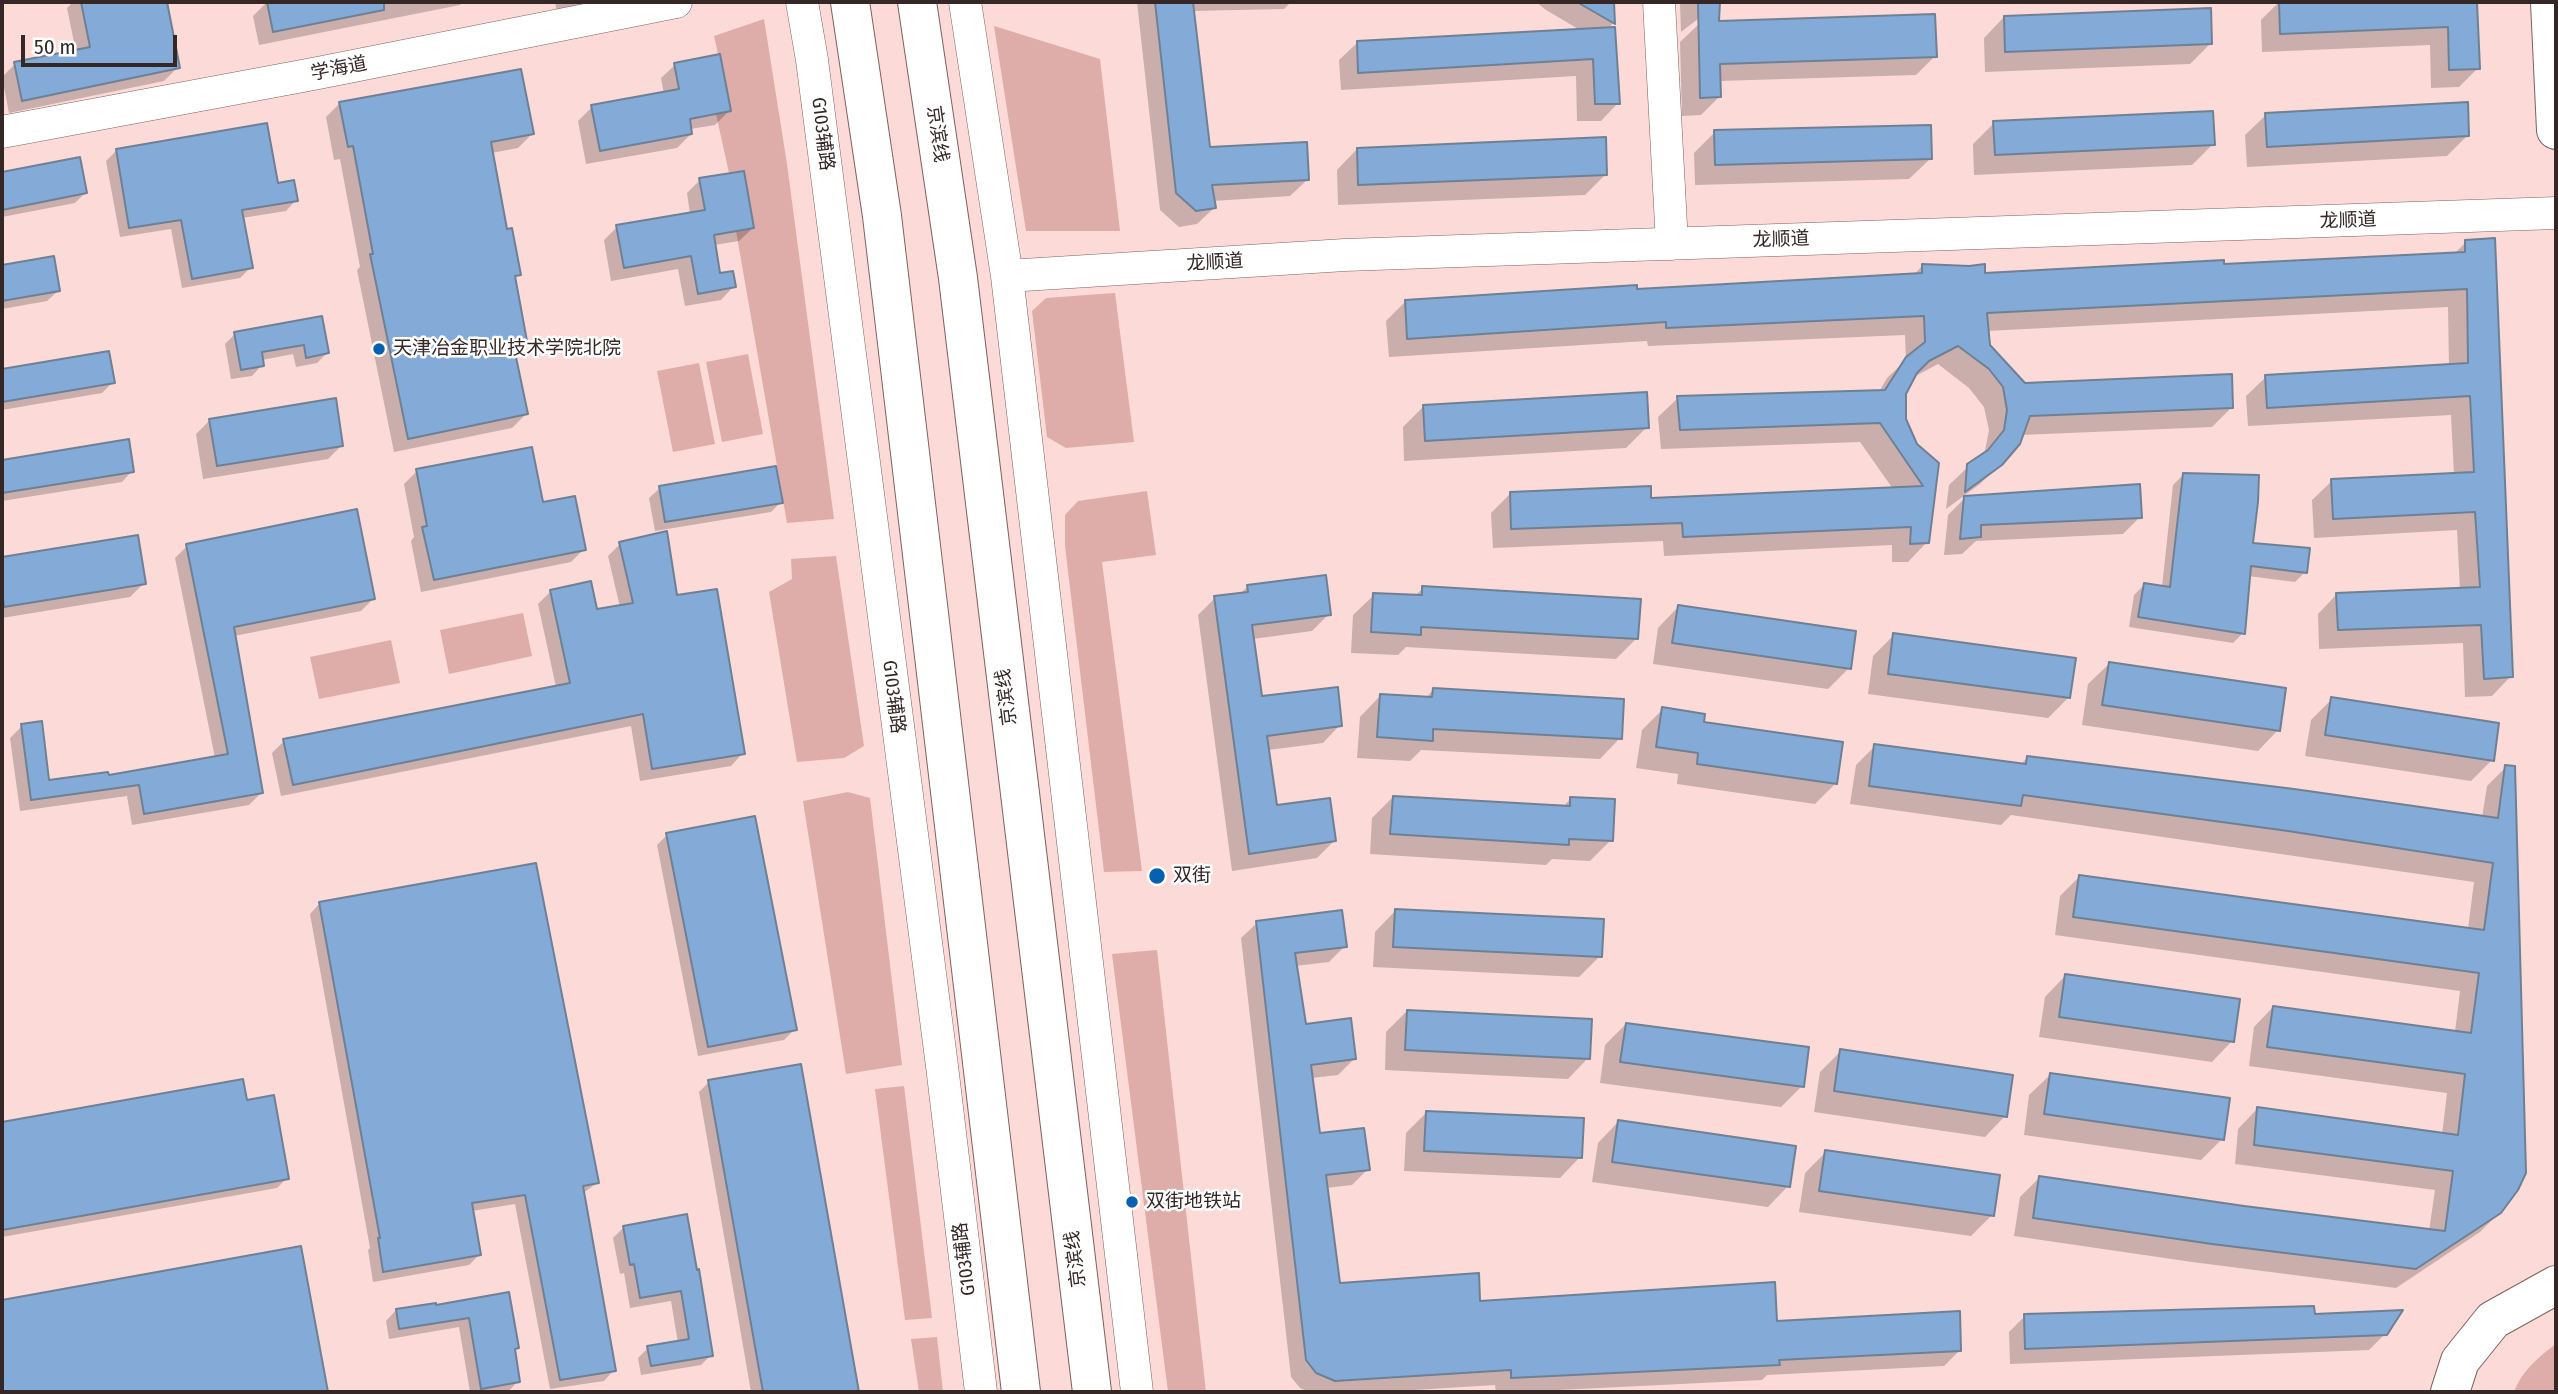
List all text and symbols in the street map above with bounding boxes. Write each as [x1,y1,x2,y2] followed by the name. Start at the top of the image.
[24,21,180,65] scale bar
[34,34,76,60] text: 50 m
[309,52,369,86] street label: 学海道
[806,96,838,172] street label: G103辅路
[922,104,952,164] street label: 京滨线
[2319,209,2377,233] street label: 龙顺道
[1752,228,1810,252] street label: 龙顺道
[1186,250,1244,276] street label: 龙顺道
[393,338,621,360] place label: 天津冶金职业技术学院北院
[371,341,387,357] marker: 天津冶金职业技术学院北院
[877,659,909,735] street label: G103辅路
[992,667,1022,727] street label: 京滨线
[1173,865,1211,887] place label: 双街
[1147,866,1167,886] marker: 双街
[1146,1191,1241,1213] place label: 双街地铁站
[1124,1194,1140,1210] marker: 双街地铁站
[949,1221,981,1297] street label: G103辅路
[1061,1229,1091,1289] street label: 京滨线

